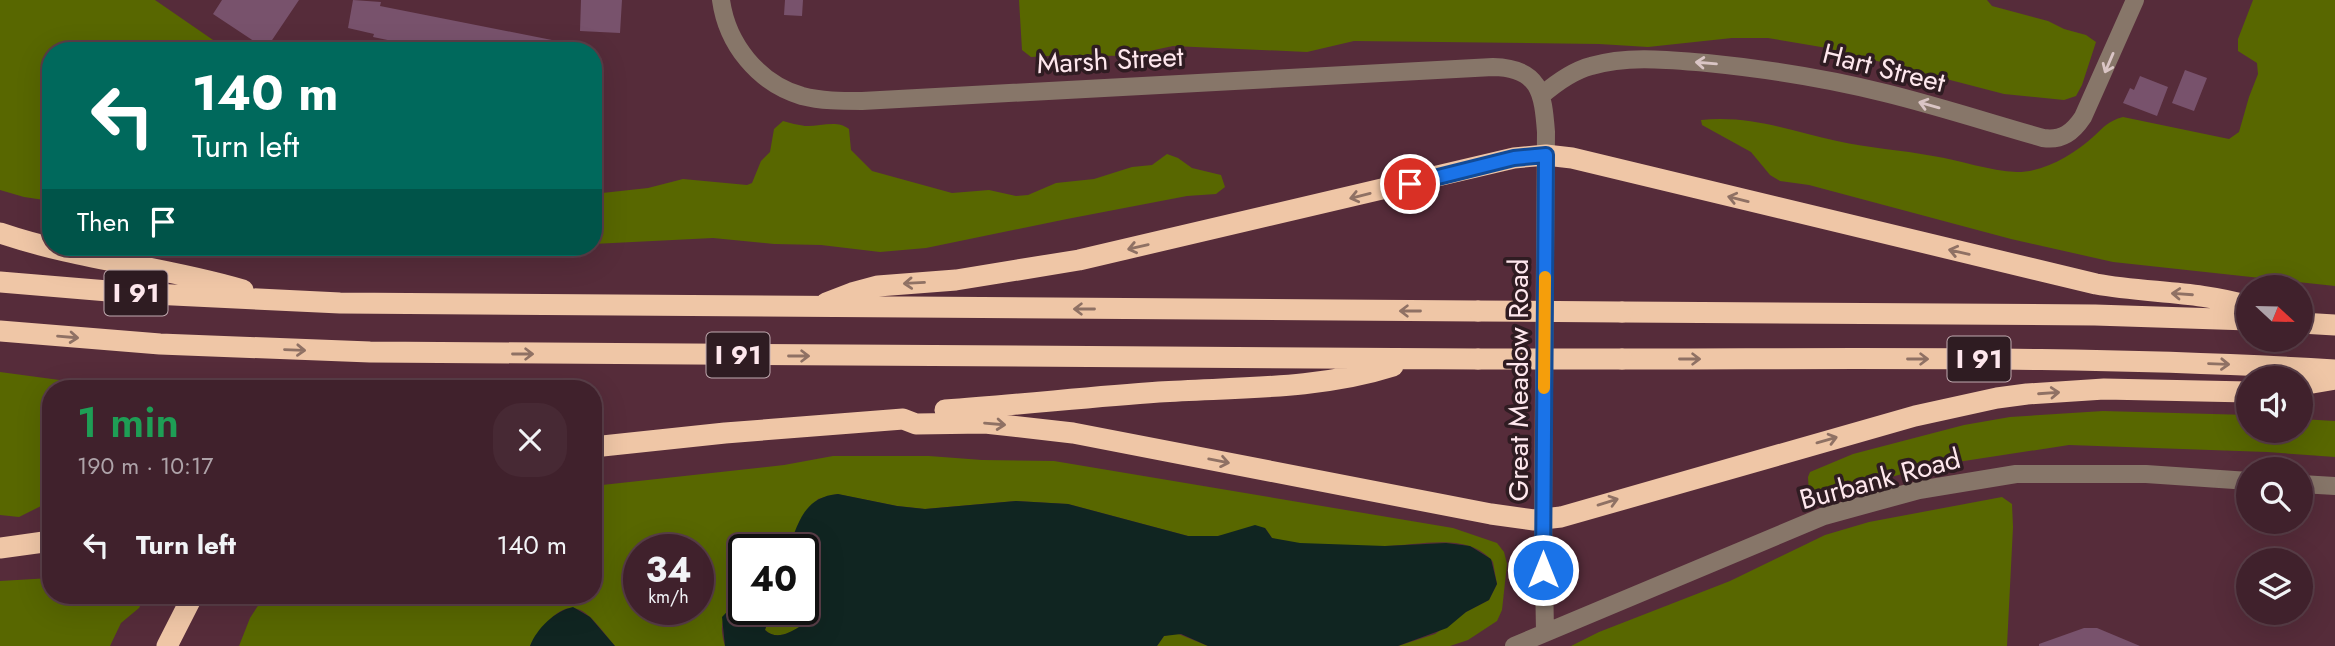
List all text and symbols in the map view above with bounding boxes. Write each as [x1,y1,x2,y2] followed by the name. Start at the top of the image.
[1818,33,1950,103] street label: Hart Street
[1036,36,1185,84] street label: Marsh Street
[2101,52,2114,73] one-way arrow
[1695,56,1718,69] one-way arrow
[192,58,338,128] text: 140 m
[77,70,168,161] icon: left
[1918,98,1940,111] one-way arrow
[192,123,299,169] text: Turn left
[1380,154,1440,214] pin
[1391,165,1429,203] icon: arrive
[1349,190,1372,203] one-way arrow
[1727,192,1749,205] one-way arrow
[77,203,130,241] text: Then
[144,203,182,241] icon: arrive
[1127,240,1150,254] one-way arrow
[1948,245,1971,259] one-way arrow
[1498,258,1539,502] street label: Great Meadow Road
[104,270,168,316] road number: I 91
[2236,275,2314,352] north arrow
[2236,275,2313,625] map controls
[903,277,926,290] one-way arrow
[2171,287,2194,300] one-way arrow
[1073,302,1096,316] one-way arrow
[1399,304,1422,318] one-way arrow
[56,331,79,344] one-way arrow
[706,332,770,378] road number: I 91
[1948,336,2010,382] road number: I 91
[283,343,306,357] one-way arrow
[511,347,534,361] one-way arrow
[787,349,810,362] one-way arrow
[1678,352,1701,366] one-way arrow
[1906,352,1929,365] one-way arrow
[2207,357,2230,371] one-way arrow
[2236,366,2313,443] button: sound
[2037,386,2060,399] one-way arrow
[77,392,179,453] text: 1 min
[493,403,567,477] button: close
[983,418,1006,431] one-way arrow
[1815,433,1838,446] one-way arrow
[1795,438,1965,520] street label: Burbank Road
[77,449,213,483] text: 190 m · 10:17
[1207,455,1230,468] one-way arrow
[2236,457,2313,534] button: search
[1597,495,1619,508] one-way arrow
[77,526,115,564] icon: left
[136,526,236,564] text: Turn left
[496,526,567,564] text: 140 m
[1506,533,1580,607] position arrow
[728,534,819,625] speed limit sign: 40
[645,545,692,595] text: 34
[2236,548,2313,625] button: layers
[648,584,689,610] text: km/h

